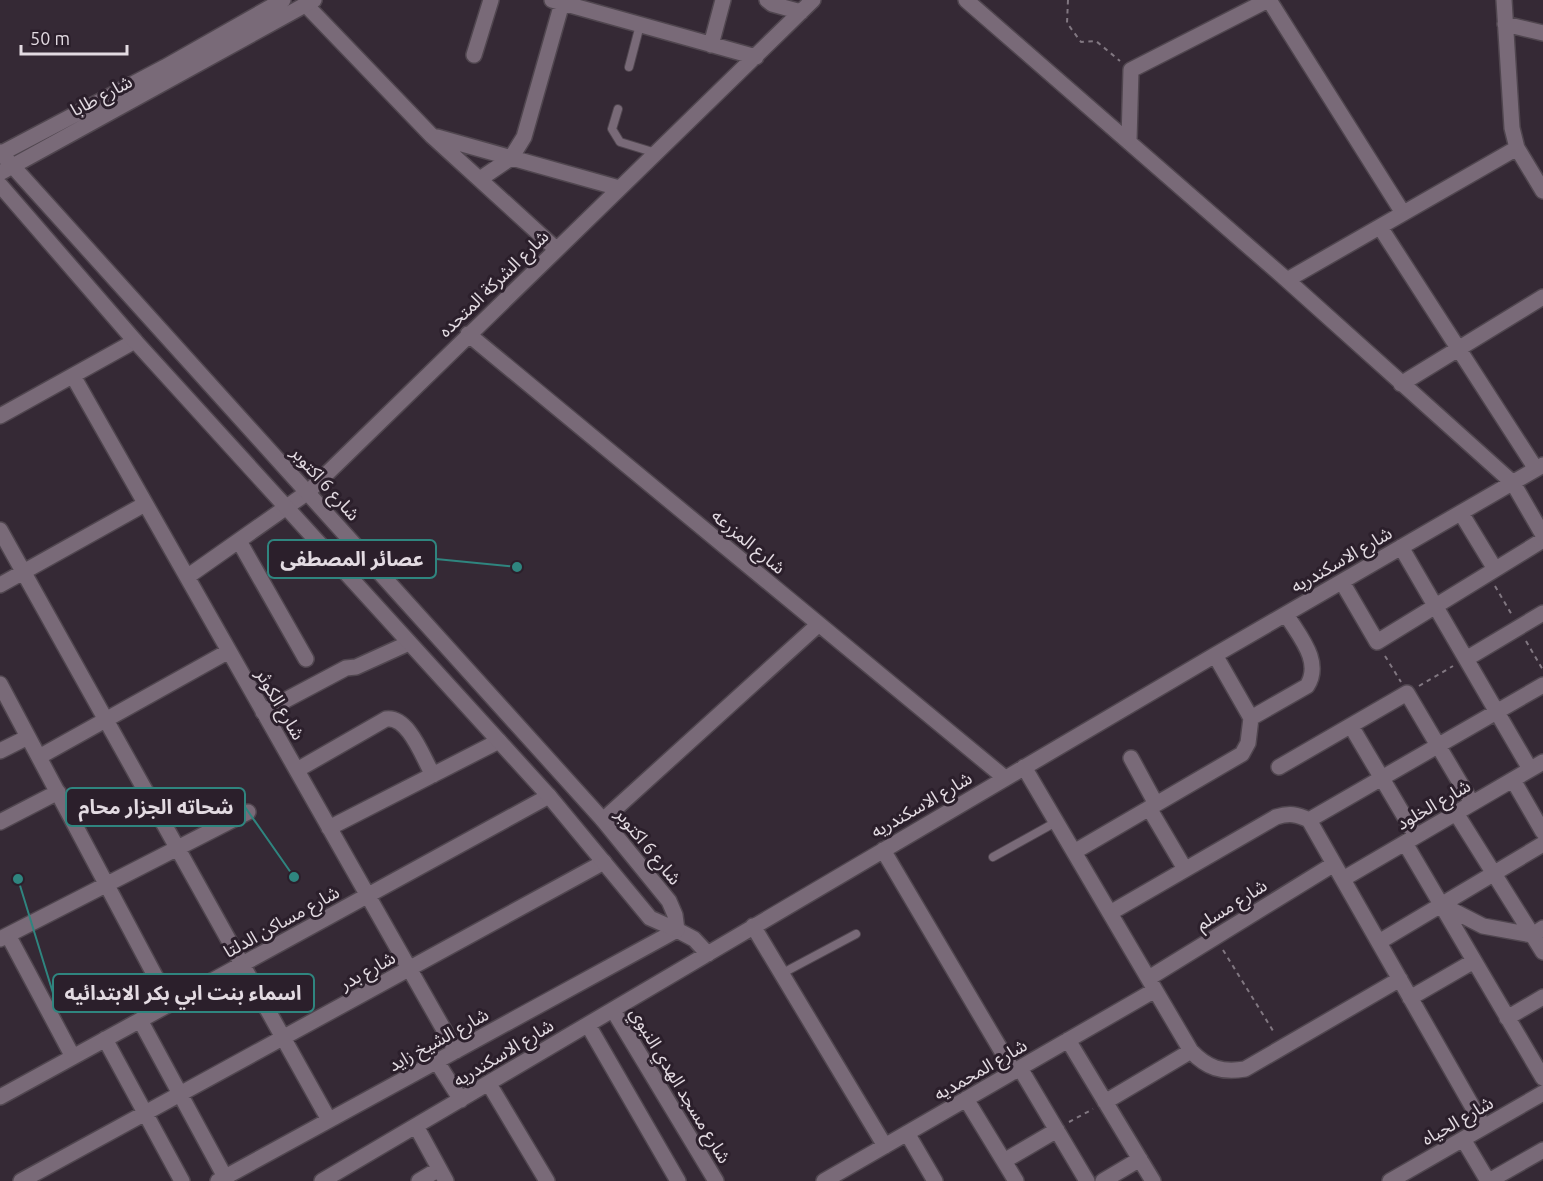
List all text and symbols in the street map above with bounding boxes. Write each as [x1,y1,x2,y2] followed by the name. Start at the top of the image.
[21,18,128,56] scale bar
[30,28,70,48] text: 50 m
[67,71,137,124] street label: شارع طابا
[434,226,555,344] street label: شارع الشركة المتحده
[283,441,364,527] street label: شارع 6 اكتوبر
[705,505,790,581] street label: شارع المزرعه
[1287,522,1398,600] street label: شارع الاسكندريه
[268,540,436,578] callout: عصائر المصطفى
[280,547,424,571] text: عصائر المصطفى
[248,664,309,745] street label: شارع الكوثر
[867,767,978,845] street label: شارع الاسكندريه
[1392,775,1476,838] street label: شارع الخلود
[66,788,245,826] callout: شحاته الجزار محام
[79,795,233,822] text: شحاته الجزار محام
[608,803,686,891] street label: شارع 6 اكتوبر
[1192,874,1273,938] street label: شارع مسلم
[220,881,345,965] street label: شارع مساكن الدلتا
[335,947,401,998] street label: شارع بدر
[53,974,314,1012] callout: اسماء بنت ابي بكر الابتدائيه
[65,981,301,1010] text: اسماء بنت ابي بكر الابتدائيه
[384,1003,494,1079] street label: شارع الشيخ زايد
[622,1004,735,1169] street label: شارع مسجد الهدي النبوي
[449,1014,559,1094] street label: شارع الاسكندريه
[930,1034,1033,1108] street label: شارع المحمديه
[1418,1092,1499,1153] street label: شارع الحياه

